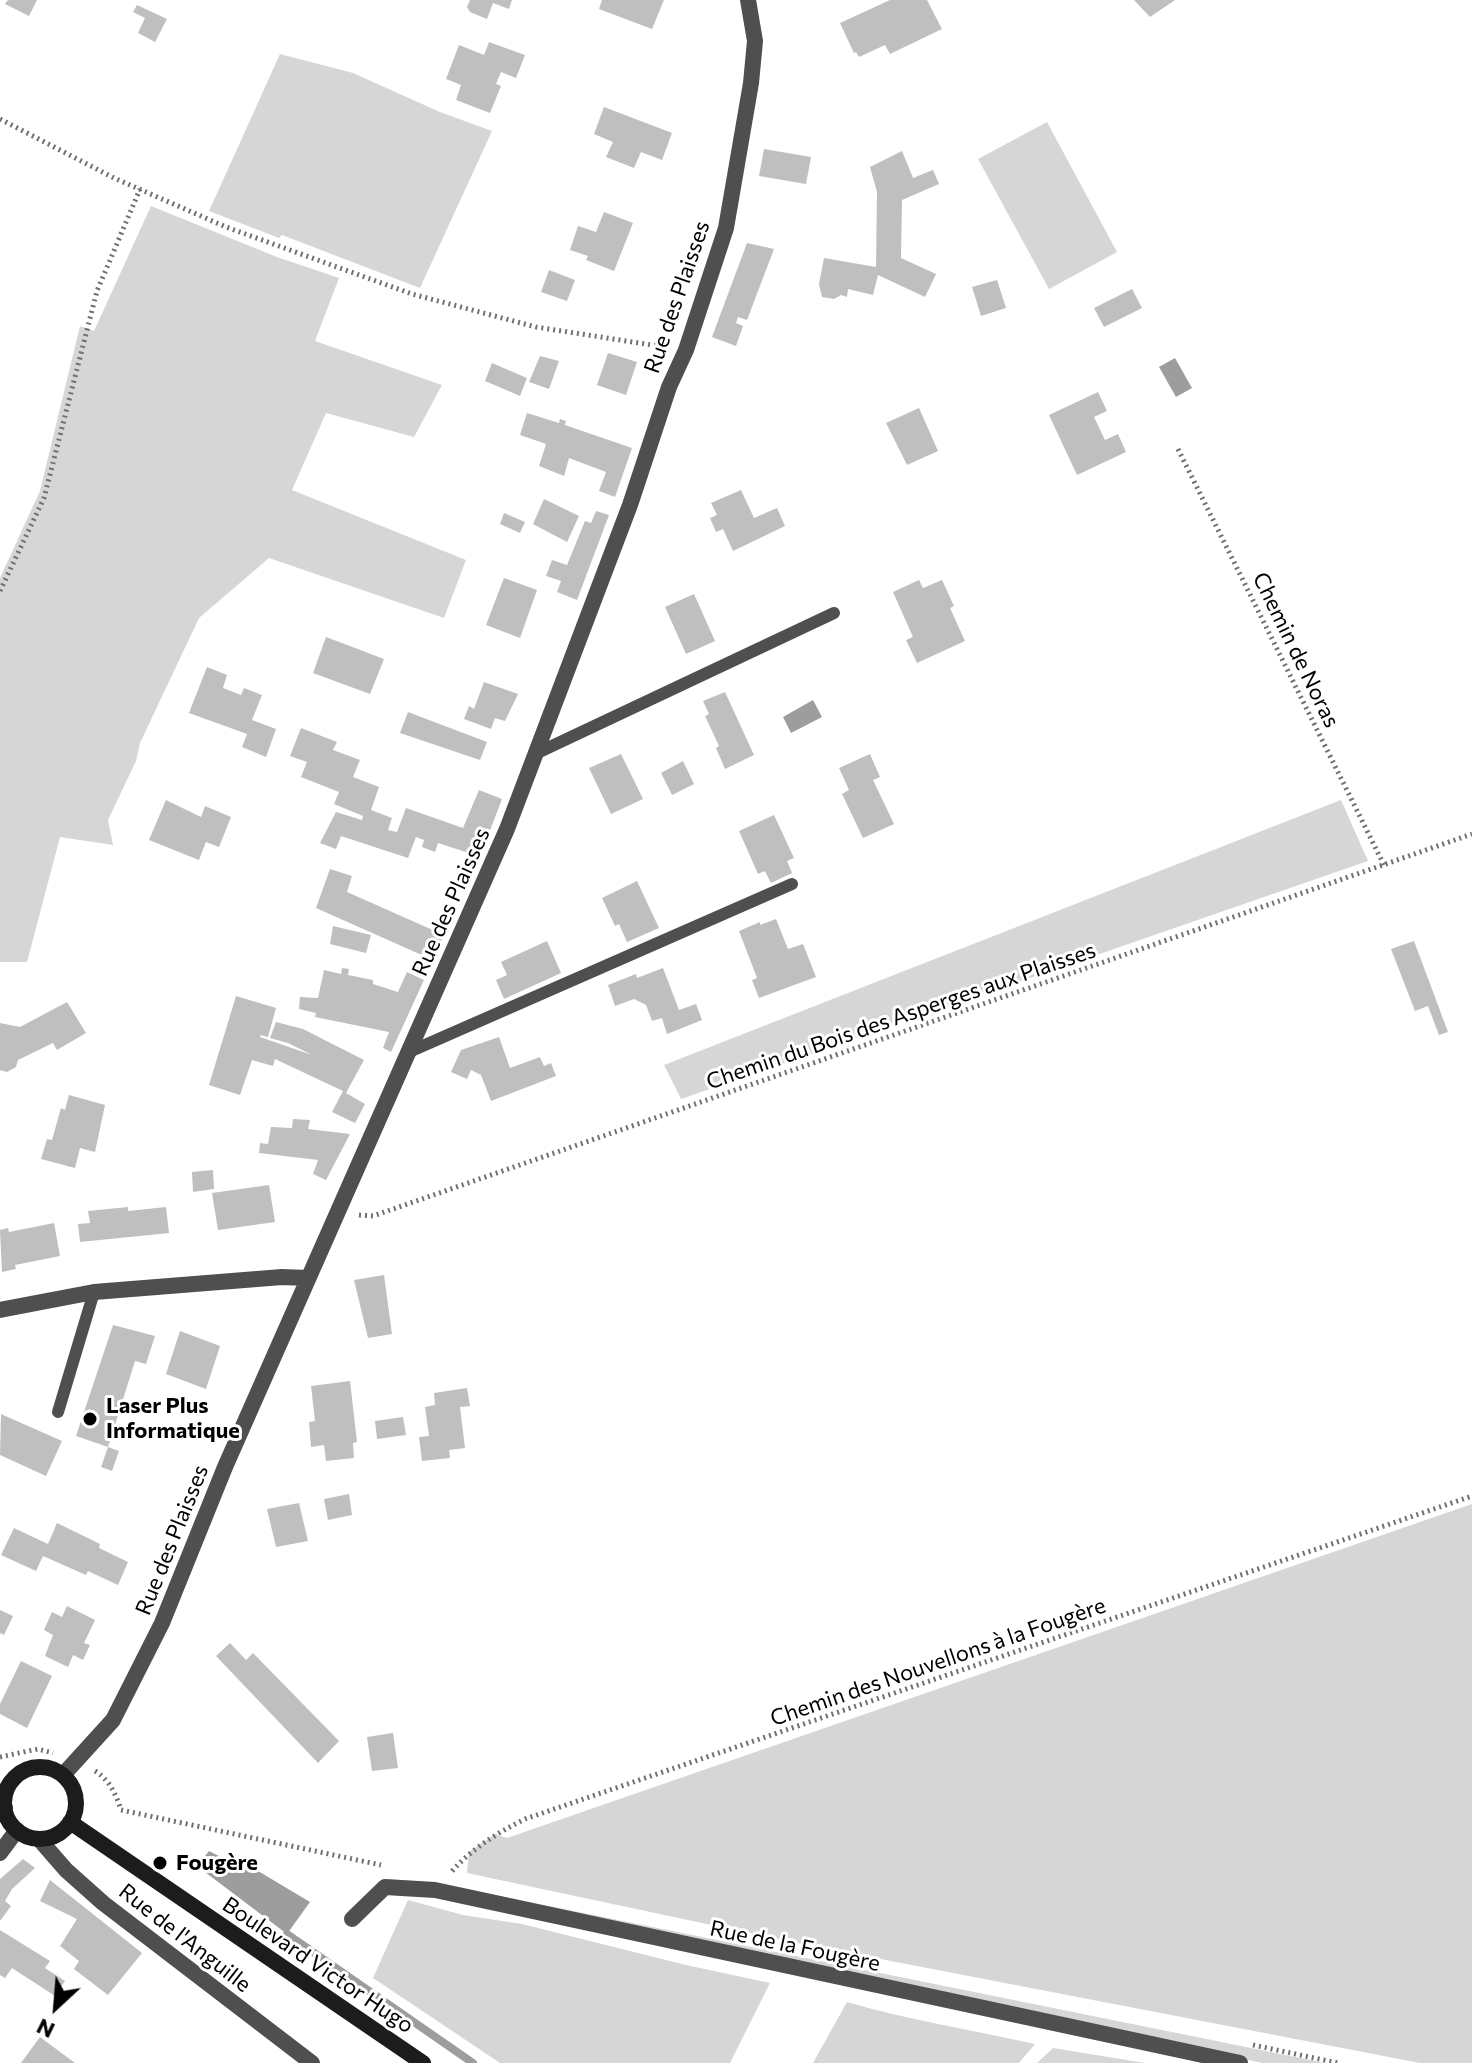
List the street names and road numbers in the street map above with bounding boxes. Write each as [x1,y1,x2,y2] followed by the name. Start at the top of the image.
[639,217,715,377] street label: Rue des Plaisses
[1247,568,1345,732] street label: Chemin de Noras
[407,824,495,980] street label: Rue des Plaisses
[703,937,1099,1095] street label: Chemin du Bois des Asperges aux Plaisses
[130,1461,214,1619] street label: Rue des Plaisses
[767,1592,1109,1732] street label: Chemin des Nouvellons à la Fougère
[114,1878,256,1998] street label: Rue de l'Anguille
[217,1891,419,2039] street label: Boulevard Victor Hugo
[707,1915,883,1977] street label: Rue de la Fougère

